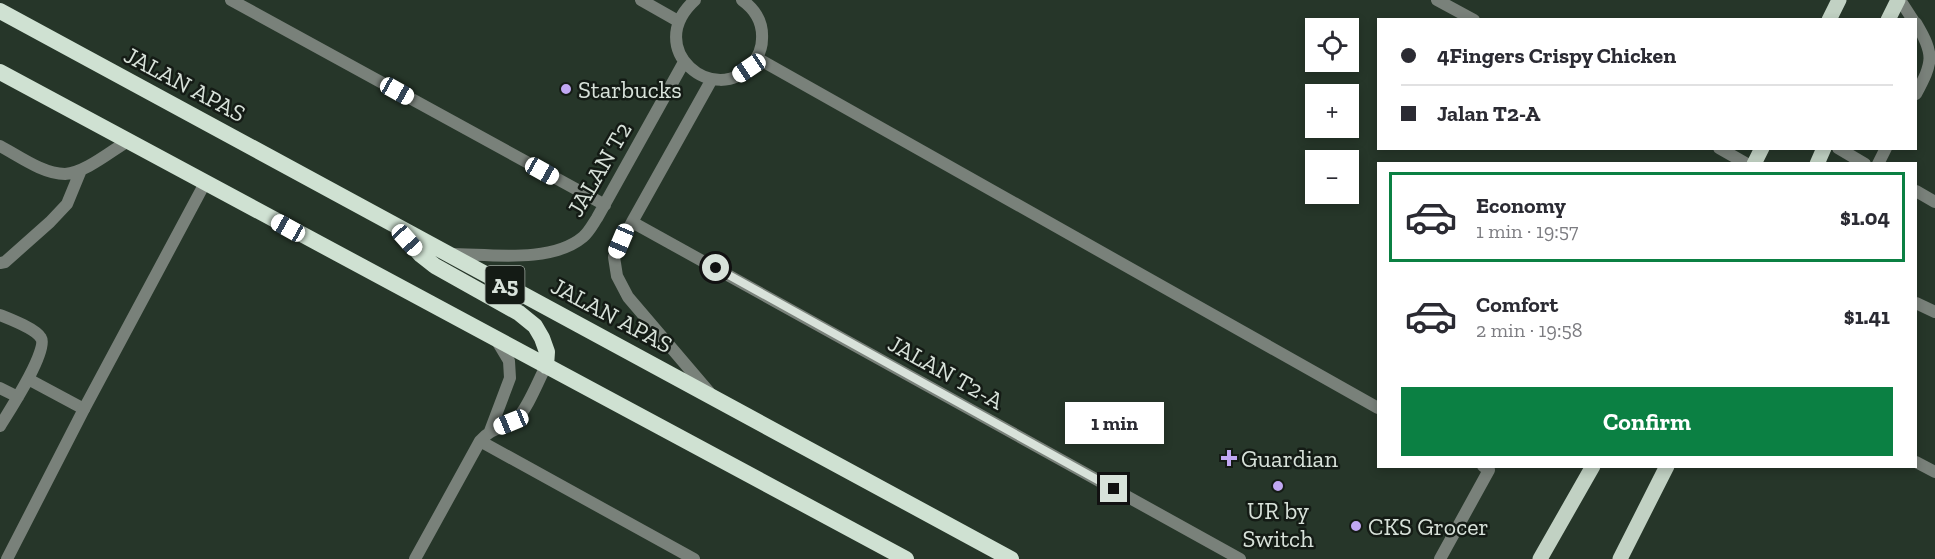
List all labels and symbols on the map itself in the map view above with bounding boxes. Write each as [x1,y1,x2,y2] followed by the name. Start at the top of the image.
[119,40,251,128] street label: JALAN APAS
[729,50,769,86] car
[377,74,417,108] car
[578,75,682,104] place label: Starbucks
[559,82,573,96] marker: Starbucks
[560,117,638,221] street label: JALAN T2
[522,154,562,188] car
[268,211,308,245] car
[388,221,426,259] car
[606,221,636,261] car
[702,254,729,281] route start
[486,266,524,304] road number: A5
[546,271,678,359] street label: JALAN APAS
[883,328,1009,416] street label: JALAN T2-A
[1064,402,1164,444] callout: 1 min
[491,407,531,437] car
[1241,444,1338,473] place label: Guardian
[1222,451,1236,465] marker: Guardian
[1100,475,1127,502] route end
[1271,479,1285,493] marker: UR by Switch
[1242,496,1314,553] place label: UR by Switch
[1368,512,1489,541] place label: CKS Grocer
[1349,519,1363,533] marker: CKS Grocer

